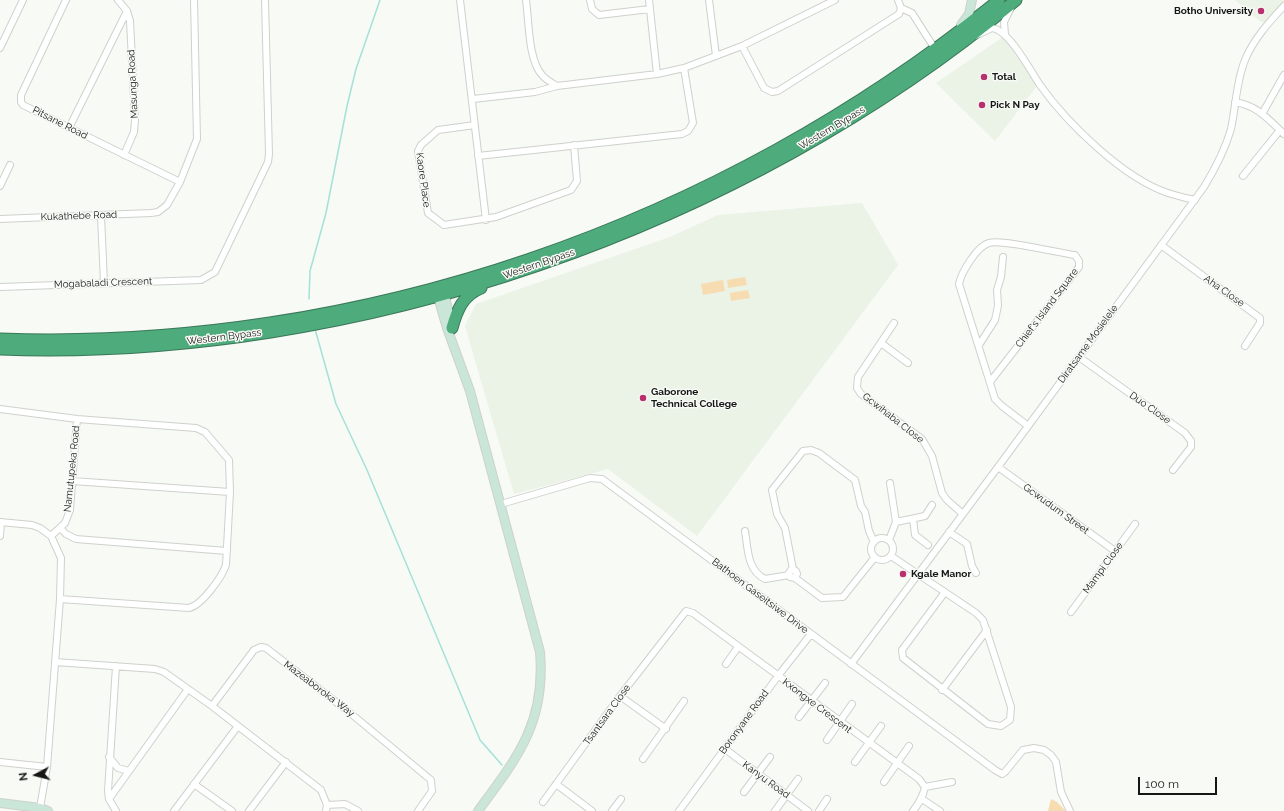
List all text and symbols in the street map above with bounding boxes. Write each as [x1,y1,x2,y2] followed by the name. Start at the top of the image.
[1174,5,1253,17] place label: Botho University
[1256,6,1266,16] marker: Botho University
[125,49,141,119] street label: Masunga Road
[992,71,1016,83] place label: Total
[979,72,989,82] marker: Total
[990,99,1040,111] place label: Pick N Pay
[977,100,987,110] marker: Pick N Pay
[30,104,90,142] street label: Pitsane Road
[797,104,867,152] street label: Western Bypass
[413,152,433,208] street label: Kaore Place
[41,209,117,223] street label: Kukathebe Road
[502,246,576,282] street label: Western Bypass
[1013,266,1081,350] street label: Chief's Island Square
[1201,273,1247,309] street label: Aha Close
[54,275,152,291] street label: Mogabaladi Crescent
[1055,302,1121,386] street label: Diratsame Mosielele
[186,326,262,348] street label: Western Bypass
[651,386,737,410] place label: Gaborone Technical College
[1127,389,1173,427] street label: Duo Close
[860,390,926,446] street label: Gcwihaba Close
[638,393,648,403] marker: Gaborone Technical College
[61,425,83,513] street label: Namutupeka Road
[1021,481,1091,537] street label: Gcwudum Street
[1080,540,1126,596] street label: Mampi Close
[709,556,811,636] street label: Bathoen Gaseitsiwe Drive
[911,568,971,580] place label: Kgale Manor
[898,569,908,579] marker: Kgale Manor
[281,658,357,720] street label: Mazeaboroka Way
[780,676,854,736] street label: Kxongxe Crescent
[581,682,633,748] street label: Tsantsara Close
[717,687,771,757] street label: Boronyane Road
[16,755,56,795] north arrow
[740,759,792,801] street label: Kanyu Road
[1140,769,1219,795] scale bar
[17,772,31,781] text: N
[1145,777,1179,791] text: 100 m

